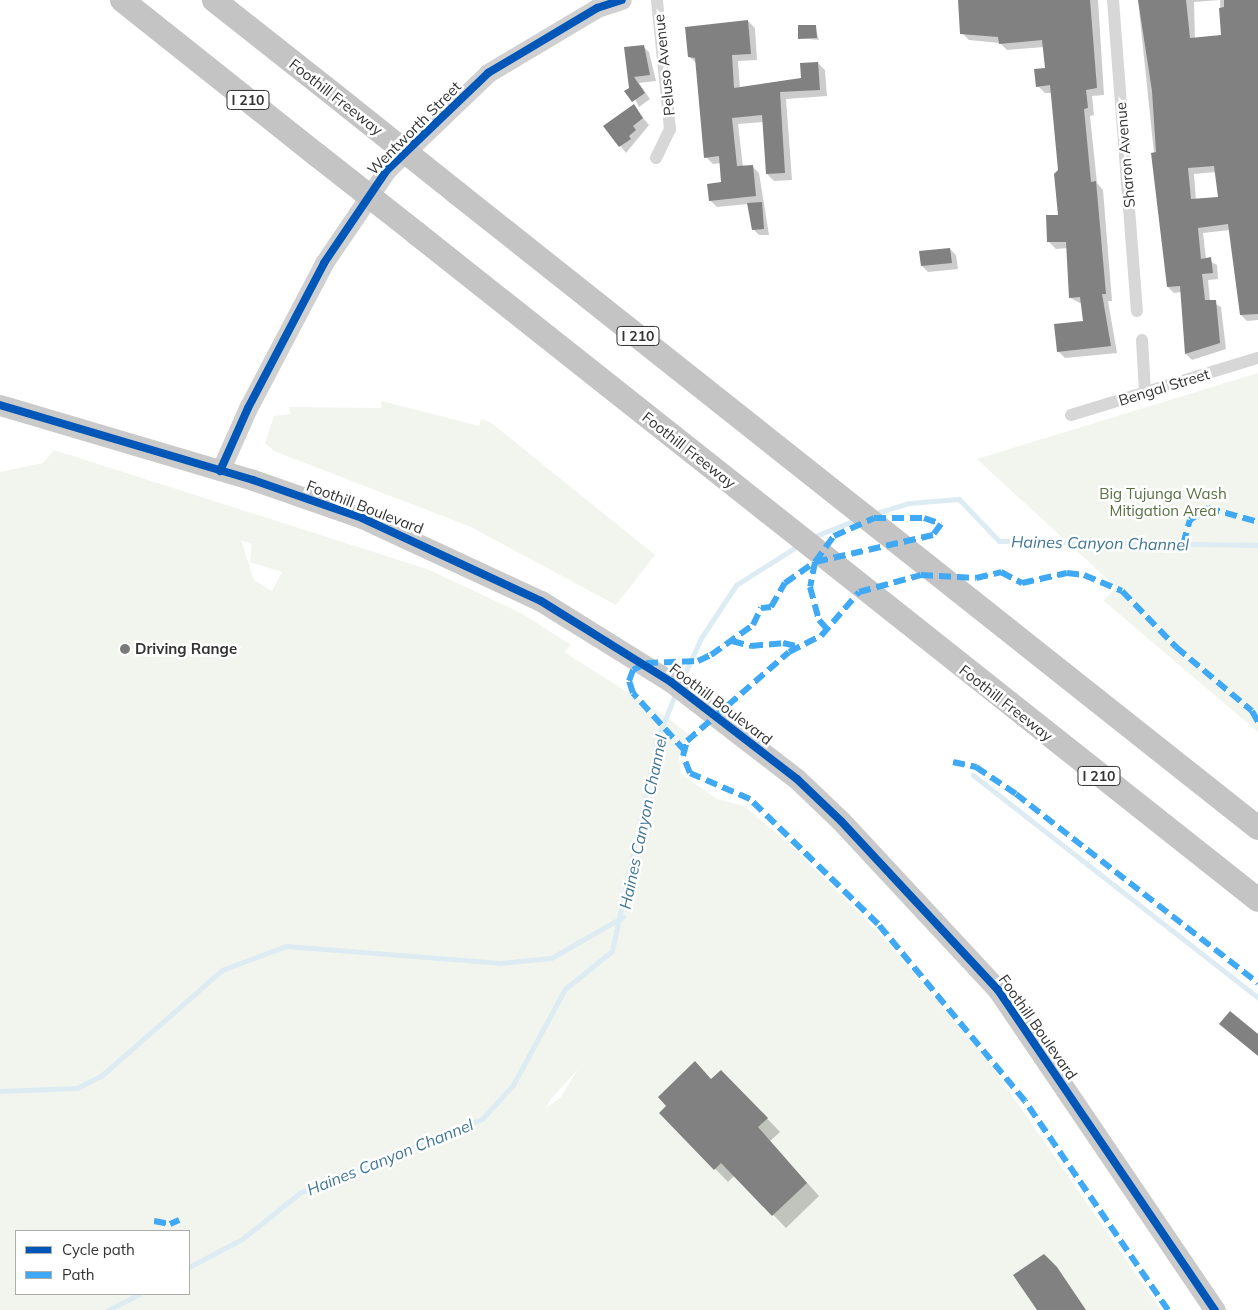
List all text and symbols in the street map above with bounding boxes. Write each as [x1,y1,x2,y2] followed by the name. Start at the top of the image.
[650,13,678,117] street label: Peluso Avenue
[286,55,386,139] street label: Foothill Freeway
[363,77,465,179] street label: Wentworth Street
[226,88,270,112] road number: I 210
[1111,101,1139,209] street label: Sharon Avenue
[616,324,660,348] road number: I 210
[1116,365,1212,409] street label: Bengal Street
[639,408,739,492] street label: Foothill Freeway
[304,476,426,538] street label: Foothill Boulevard
[1099,484,1227,519] park label: Big Tujunga Wash Mitigation Area
[1011,532,1189,554] water label: Haines Canyon Channel
[135,640,237,658] place label: Driving Range
[119,643,131,655] marker: Driving Range
[666,659,776,749] street label: Foothill Boulevard
[956,661,1056,745] street label: Foothill Freeway
[615,733,671,911] water label: Haines Canyon Channel
[1076,764,1122,788] road number: I 210
[995,971,1081,1083] street label: Foothill Boulevard
[304,1115,476,1199] water label: Haines Canyon Channel
[15,1230,190,1295] legend
[62,1240,135,1259] text: Cycle path
[62,1265,94,1284] text: Path

